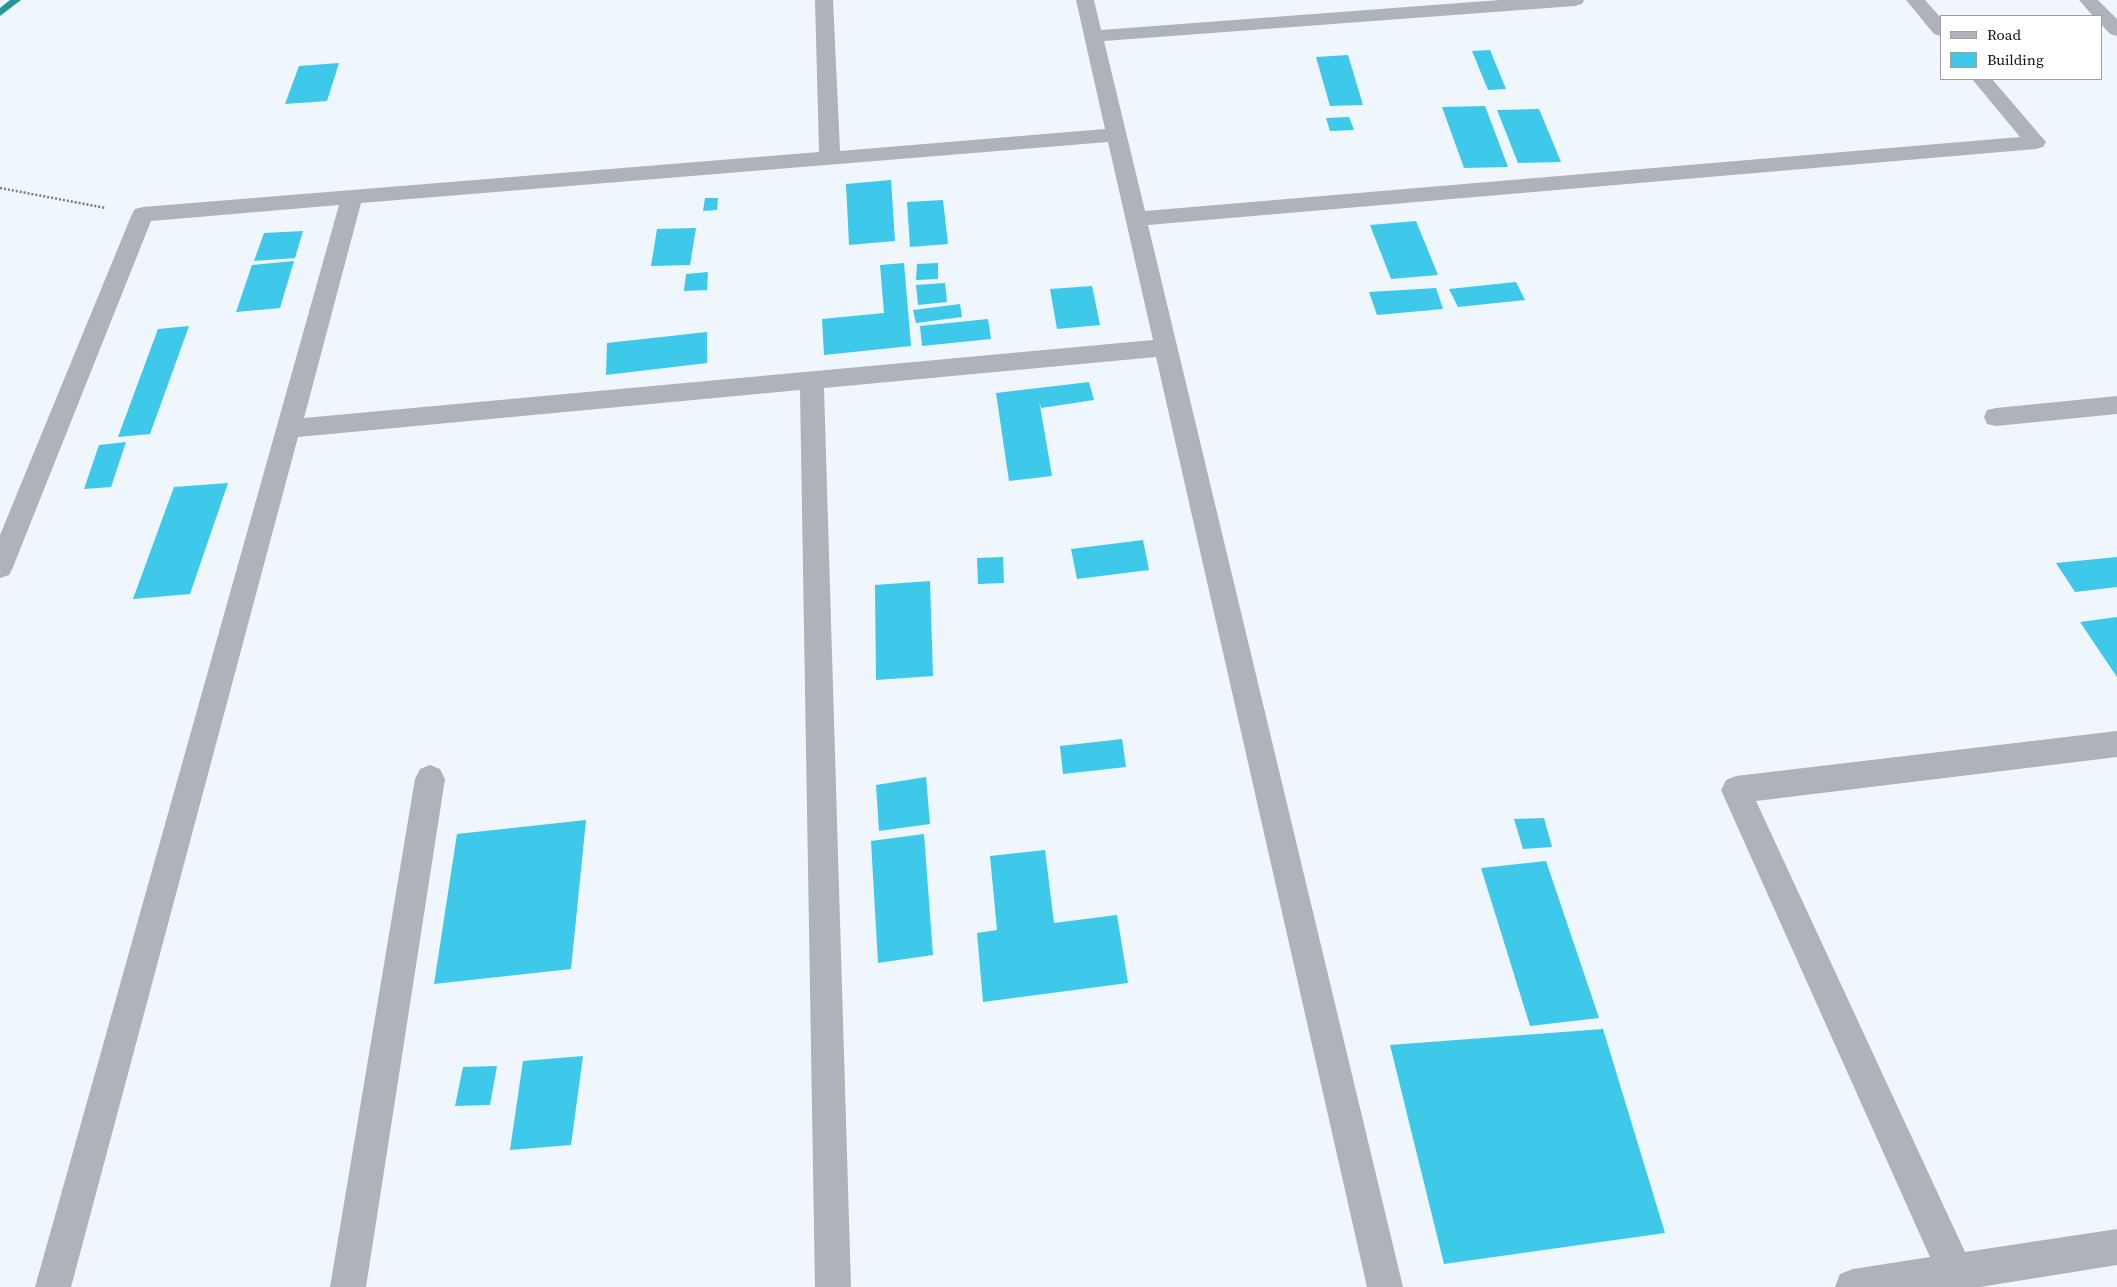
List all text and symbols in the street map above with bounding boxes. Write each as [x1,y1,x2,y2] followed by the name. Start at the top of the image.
[1940,15,2102,80] legend
[1987,24,2021,45] text: Road
[1987,49,2044,70] text: Building

